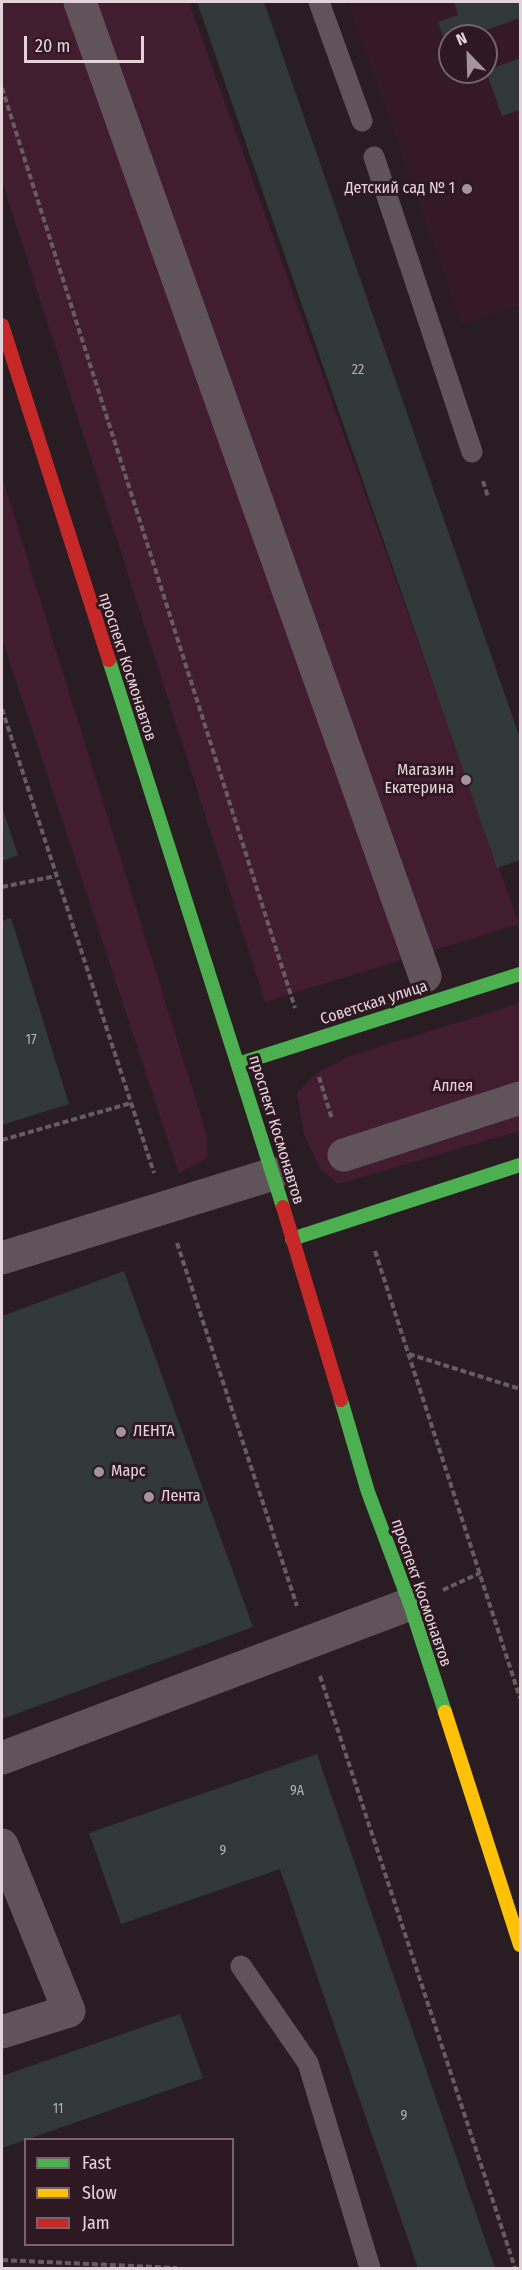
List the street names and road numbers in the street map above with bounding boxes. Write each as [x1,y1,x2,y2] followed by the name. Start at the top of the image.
[94,590,160,744] street label: проспект Космонавтов
[318,977,430,1029] street label: Советская улица
[244,1053,308,1207] street label: проспект Космонавтов
[387,1517,455,1669] street label: проспект Космонавтов

